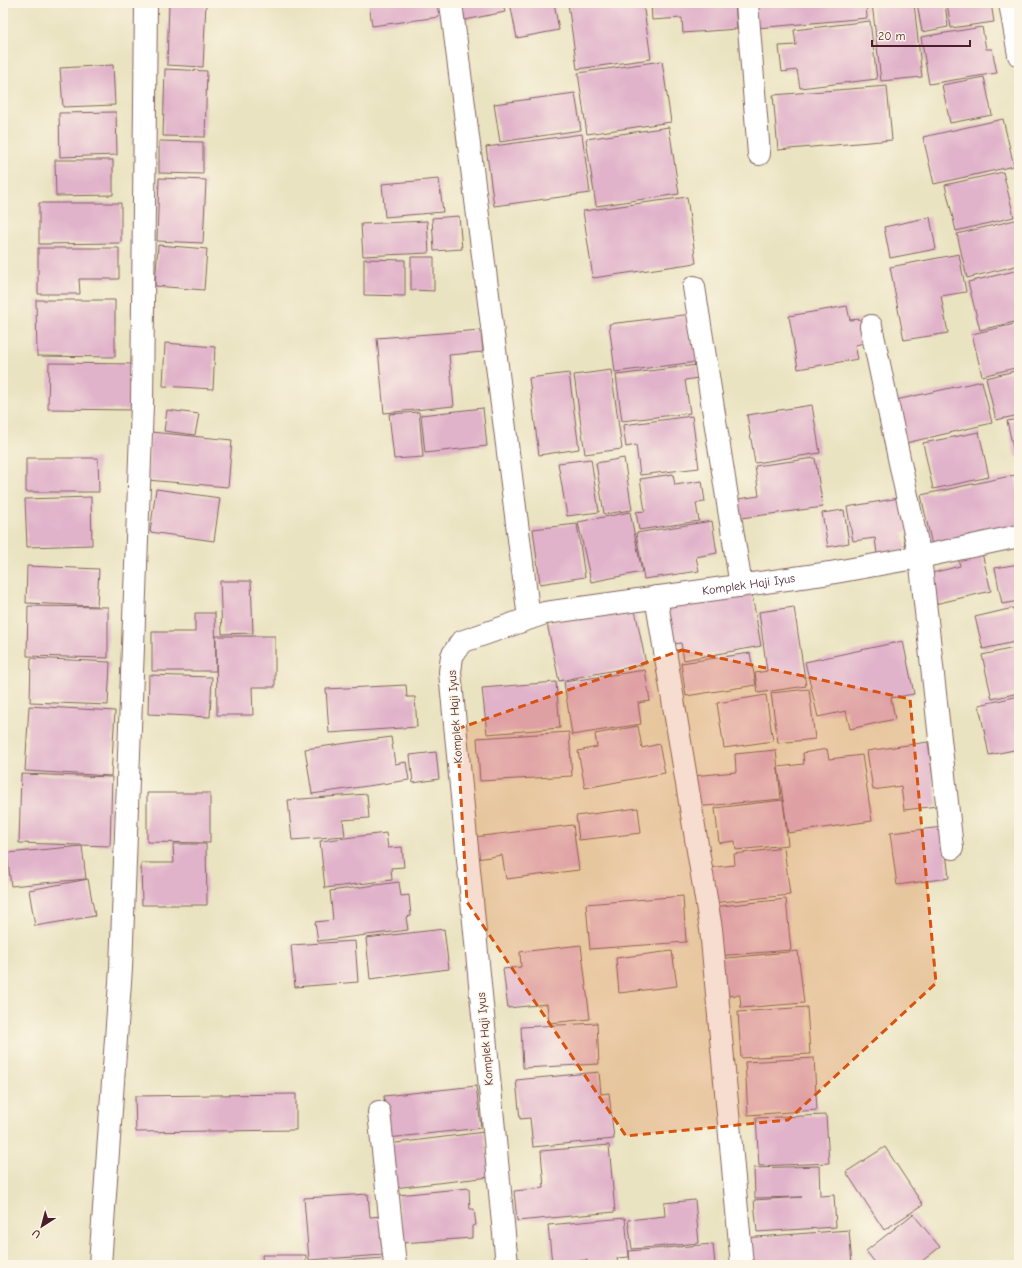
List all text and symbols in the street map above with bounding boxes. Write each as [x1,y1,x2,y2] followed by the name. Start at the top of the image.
[872,22,970,48] scale bar
[878,29,906,43] text: 20 m
[701,571,796,598] street label: Komplek Haji Iyus
[445,670,465,764] street label: Komplek Haji Iyus
[474,992,496,1086] street label: Komplek Haji Iyus
[22,1206,62,1246] north arrow
[30,1226,43,1241] text: U

